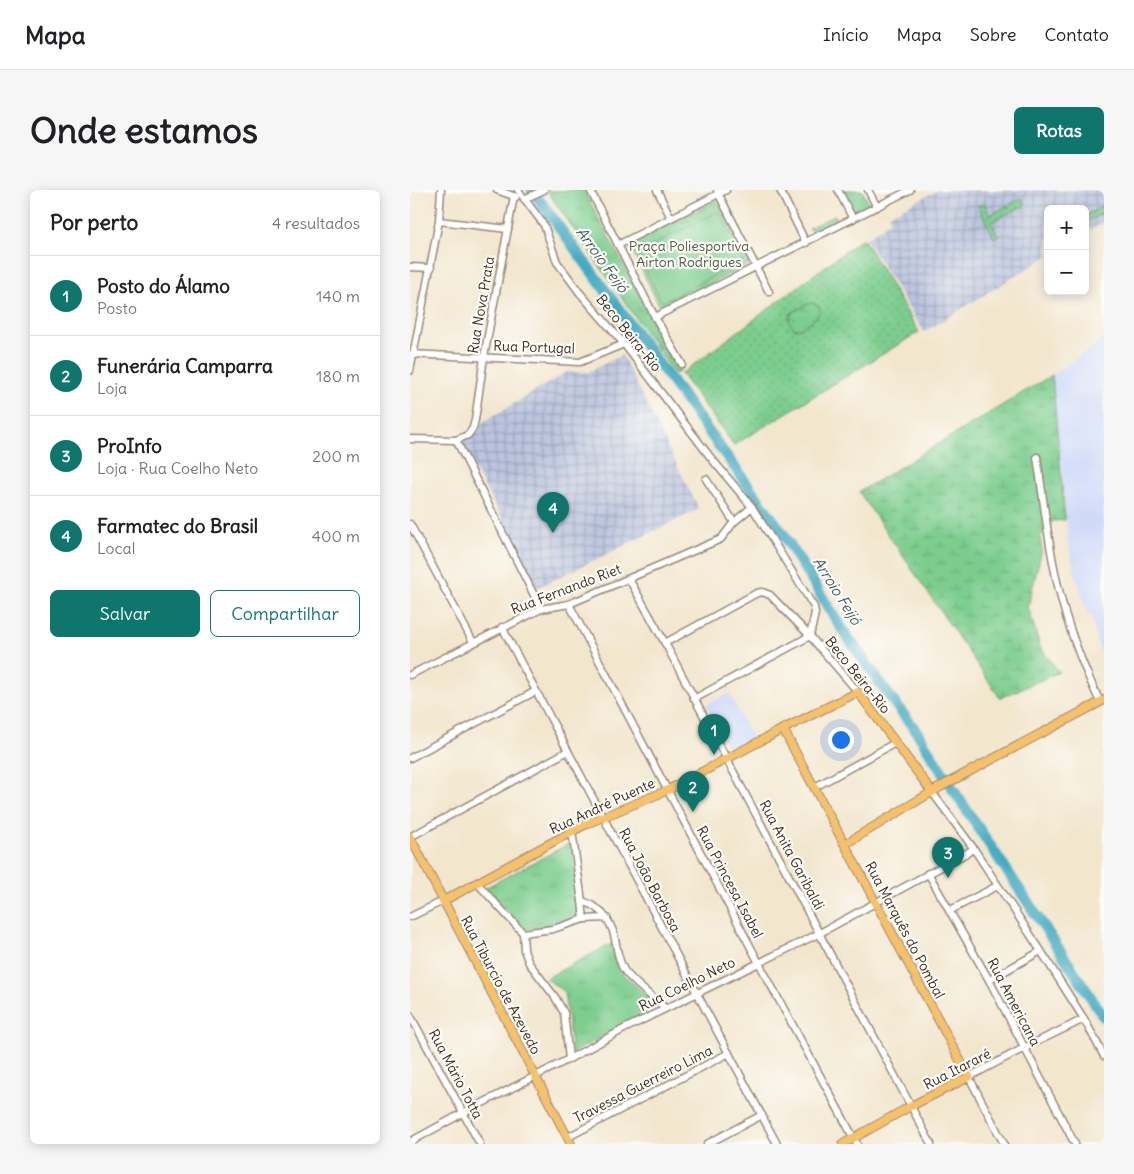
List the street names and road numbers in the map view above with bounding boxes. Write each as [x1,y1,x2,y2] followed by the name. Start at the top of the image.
[464,255,498,355] street label: Rua Nova Prata
[592,291,666,375] street label: Beco Beira-Rio
[493,337,575,357] street label: Rua Portugal
[508,560,624,618] street label: Rua Fernando Riet
[821,633,895,717] street label: Beco Beira-Rio
[547,774,657,838] street label: Rua André Puente
[755,797,829,913] street label: Rua Anita Garibaldi
[693,823,767,941] street label: Rua Princesa Isabel
[615,825,685,935] street label: Rua João Barbosa
[861,858,949,1002] street label: Rua Marquês do Pombal
[457,913,545,1057] street label: Rua Tiburcio de Azevedo
[636,953,738,1015] street label: Rua Coelho Neto
[983,955,1045,1049] street label: Rua Americana
[425,1026,487,1122] street label: Rua Mário Totta
[570,1041,716,1127] street label: Travessa Guerreiro Lima
[920,1044,994,1094] street label: Rua Itararé

